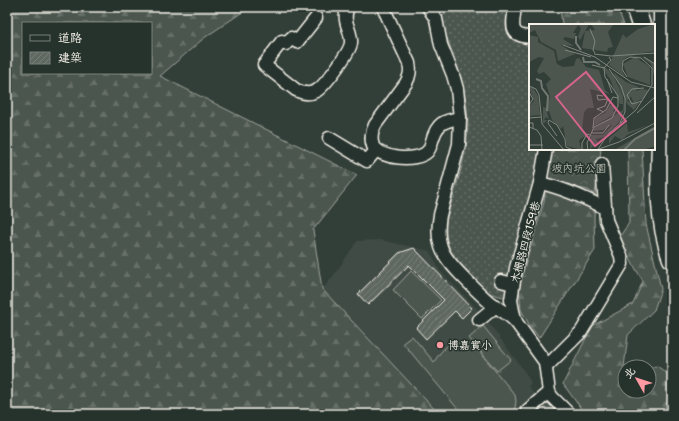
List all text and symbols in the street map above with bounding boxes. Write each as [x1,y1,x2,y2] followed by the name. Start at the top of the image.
[22,22,152,74] legend
[529,24,655,150] inset map
[58,30,82,46] text: 道路
[58,50,82,66] text: 建築
[552,161,607,176] park label: 坡內坑公園
[507,199,544,285] street label: 木柵路四段159巷
[448,338,492,353] place label: 博嘉實小
[435,340,445,350] marker: 博嘉實小
[617,359,657,399] north arrow
[620,364,639,382] text: 北

